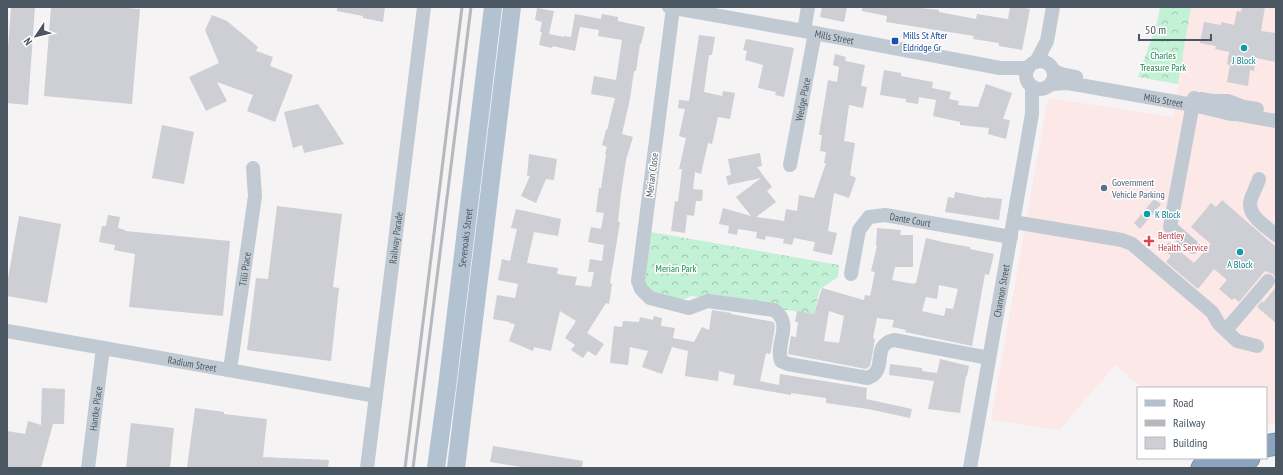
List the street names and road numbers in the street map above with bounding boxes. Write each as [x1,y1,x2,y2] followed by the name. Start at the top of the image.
[814,27,855,47] street label: Mills Street
[792,76,813,122] street label: Wedge Place
[1143,90,1184,110] street label: Mills Street
[643,152,661,198] street label: Merian Close
[455,207,475,268] street label: Sevenoaks Street
[889,209,932,229] street label: Dante Court
[386,211,405,265] street label: Railway Parade
[236,251,253,287] street label: Tilli Place
[990,263,1012,318] street label: Channon Street
[167,353,218,374] street label: Radium Street
[86,385,105,432] street label: Hantke Place

